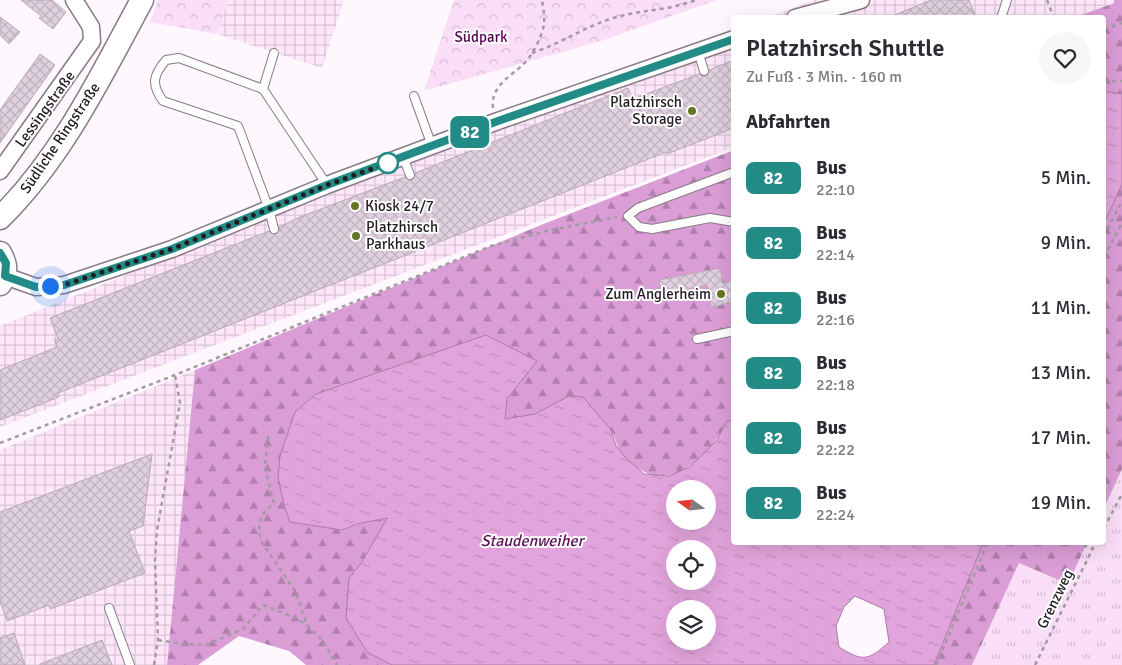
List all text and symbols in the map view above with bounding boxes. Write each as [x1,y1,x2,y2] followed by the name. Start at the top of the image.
[454,28,508,46] park label: Südpark
[1039,32,1091,84] button: heart
[746,33,944,63] text: Platzhirsch Shuttle
[11,67,79,151] street label: Lessingstraße
[746,67,902,87] text: Zu Fuß · 3 Min. · 160 m
[16,79,104,197] street label: Südliche Ringstraße
[610,93,682,128] place label: Platzhirsch Storage
[686,105,698,117] marker: Platzhirsch Storage
[746,110,830,134] text: Abfahrten
[448,116,492,148] line badge: 82
[460,121,480,143] text: 82
[377,152,399,174] unlabelled marker
[816,156,847,180] text: Bus
[1041,166,1091,190] text: 5 Min.
[764,167,783,189] text: 82
[816,180,855,200] text: 22:10
[365,197,434,215] place label: Kiosk 24/7
[349,200,361,212] marker: Kiosk 24/7
[366,218,438,253] place label: Platzhirsch Parkhaus
[816,221,847,245] text: Bus
[350,230,362,242] marker: Platzhirsch Parkhaus
[1041,231,1091,255] text: 9 Min.
[764,232,783,254] text: 82
[816,245,855,265] text: 22:14
[38,274,63,299] your location
[605,285,711,303] place label: Zum Anglerheim
[816,286,847,310] text: Bus
[715,288,727,300] marker: Zum Anglerheim
[1030,296,1091,320] text: 11 Min.
[764,297,783,319] text: 82
[816,310,855,330] text: 22:16
[816,351,847,375] text: Bus
[1030,361,1091,385] text: 13 Min.
[764,362,783,384] text: 82
[816,375,855,395] text: 22:18
[816,416,847,440] text: Bus
[1030,426,1091,450] text: 17 Min.
[764,427,783,449] text: 82
[816,440,855,460] text: 22:22
[666,480,716,530] north arrow
[666,480,716,650] map controls
[816,481,847,505] text: Bus
[1030,491,1091,515] text: 19 Min.
[764,492,783,514] text: 82
[816,505,855,525] text: 22:24
[481,531,585,551] water label: Staudenweiher
[666,540,716,590] button: locate
[1033,567,1077,631] street label: Grenzweg
[666,600,716,650] button: layers

